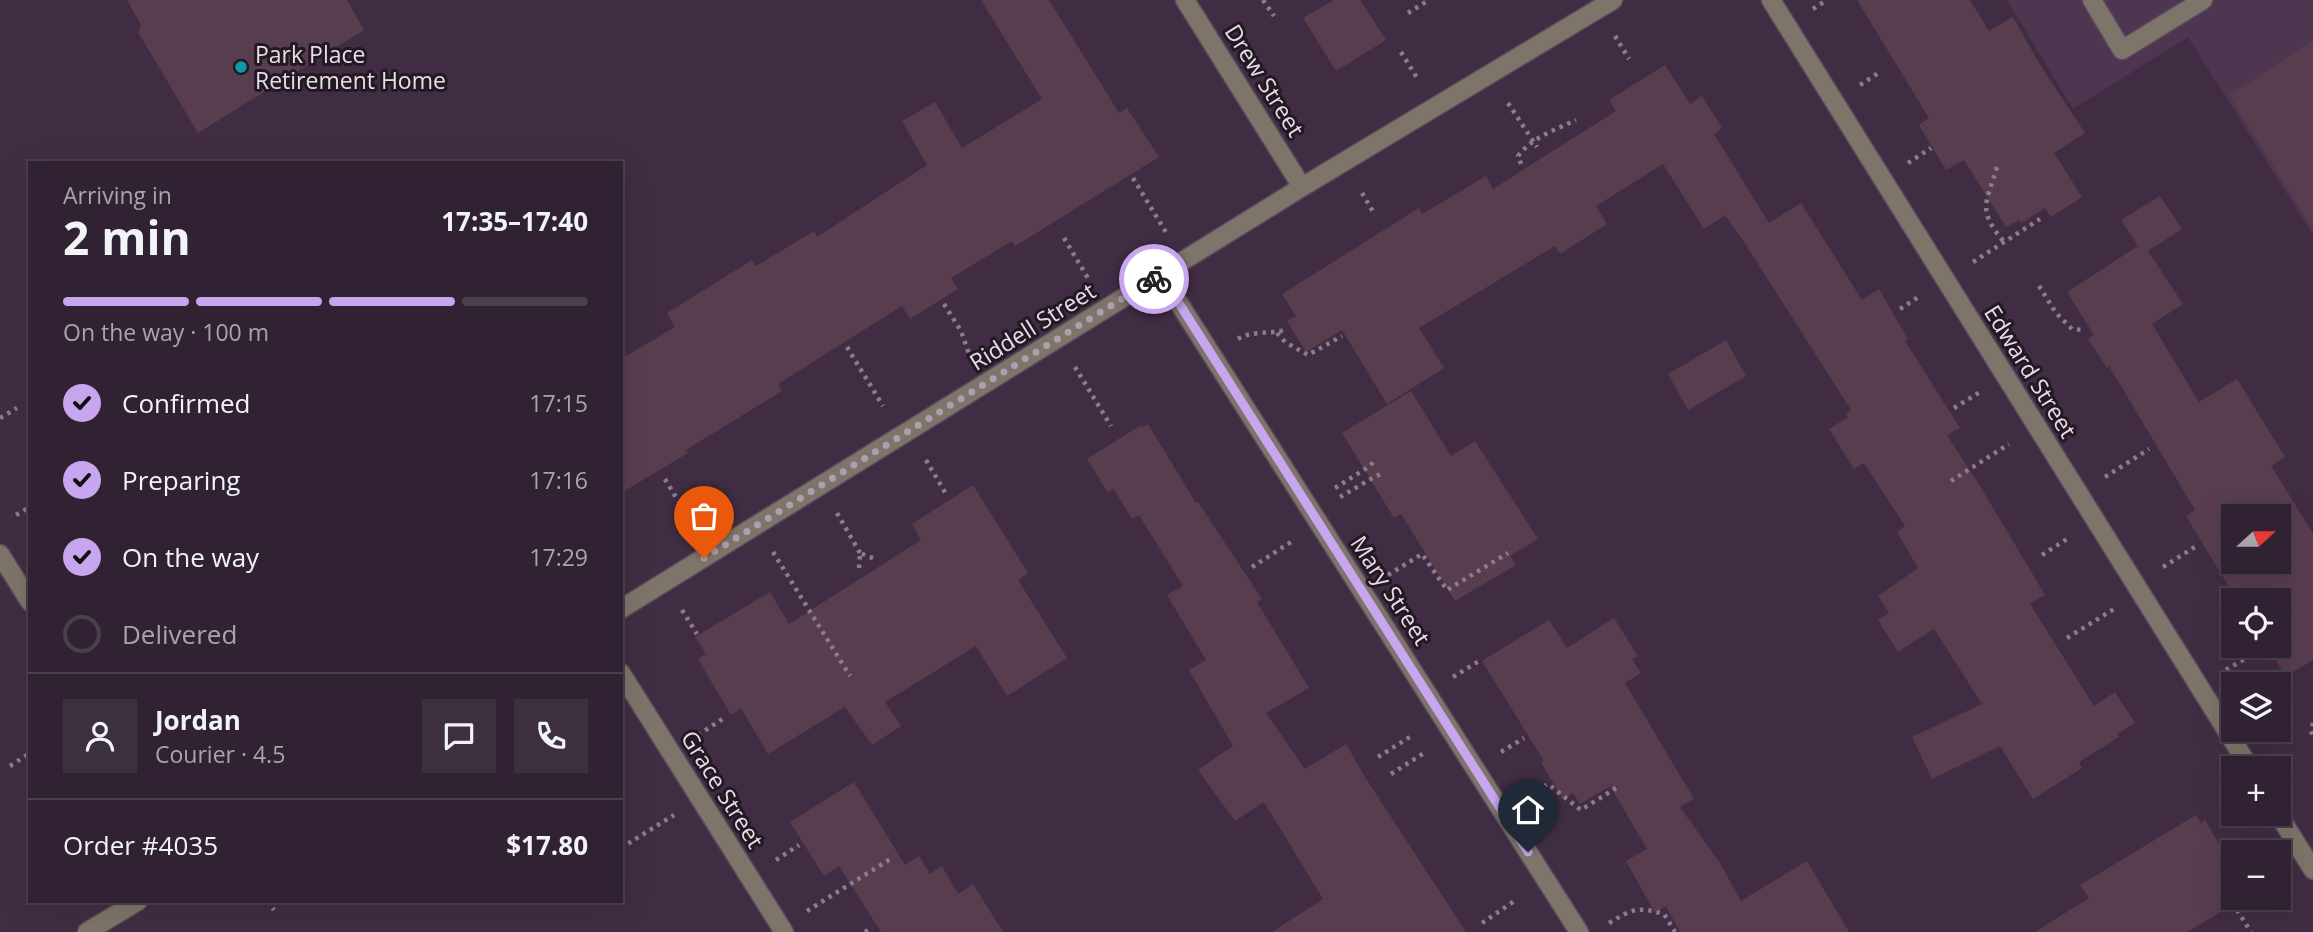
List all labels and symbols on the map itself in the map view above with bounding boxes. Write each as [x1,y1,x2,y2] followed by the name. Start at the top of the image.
[1218,18,1312,142] street label: Drew Street
[255,38,446,96] place label: Park Place Retirement Home
[233,59,249,75] marker: Park Place Retirement Home
[1119,244,1189,314] courier
[963,275,1101,377] street label: Riddell Street
[1977,298,2085,444] street label: Edward Street
[674,486,734,558] pin
[2221,504,2291,574] north arrow
[1344,529,1438,651] street label: Mary Street
[674,724,772,854] street label: Grace Street
[1498,780,1558,852] pin

